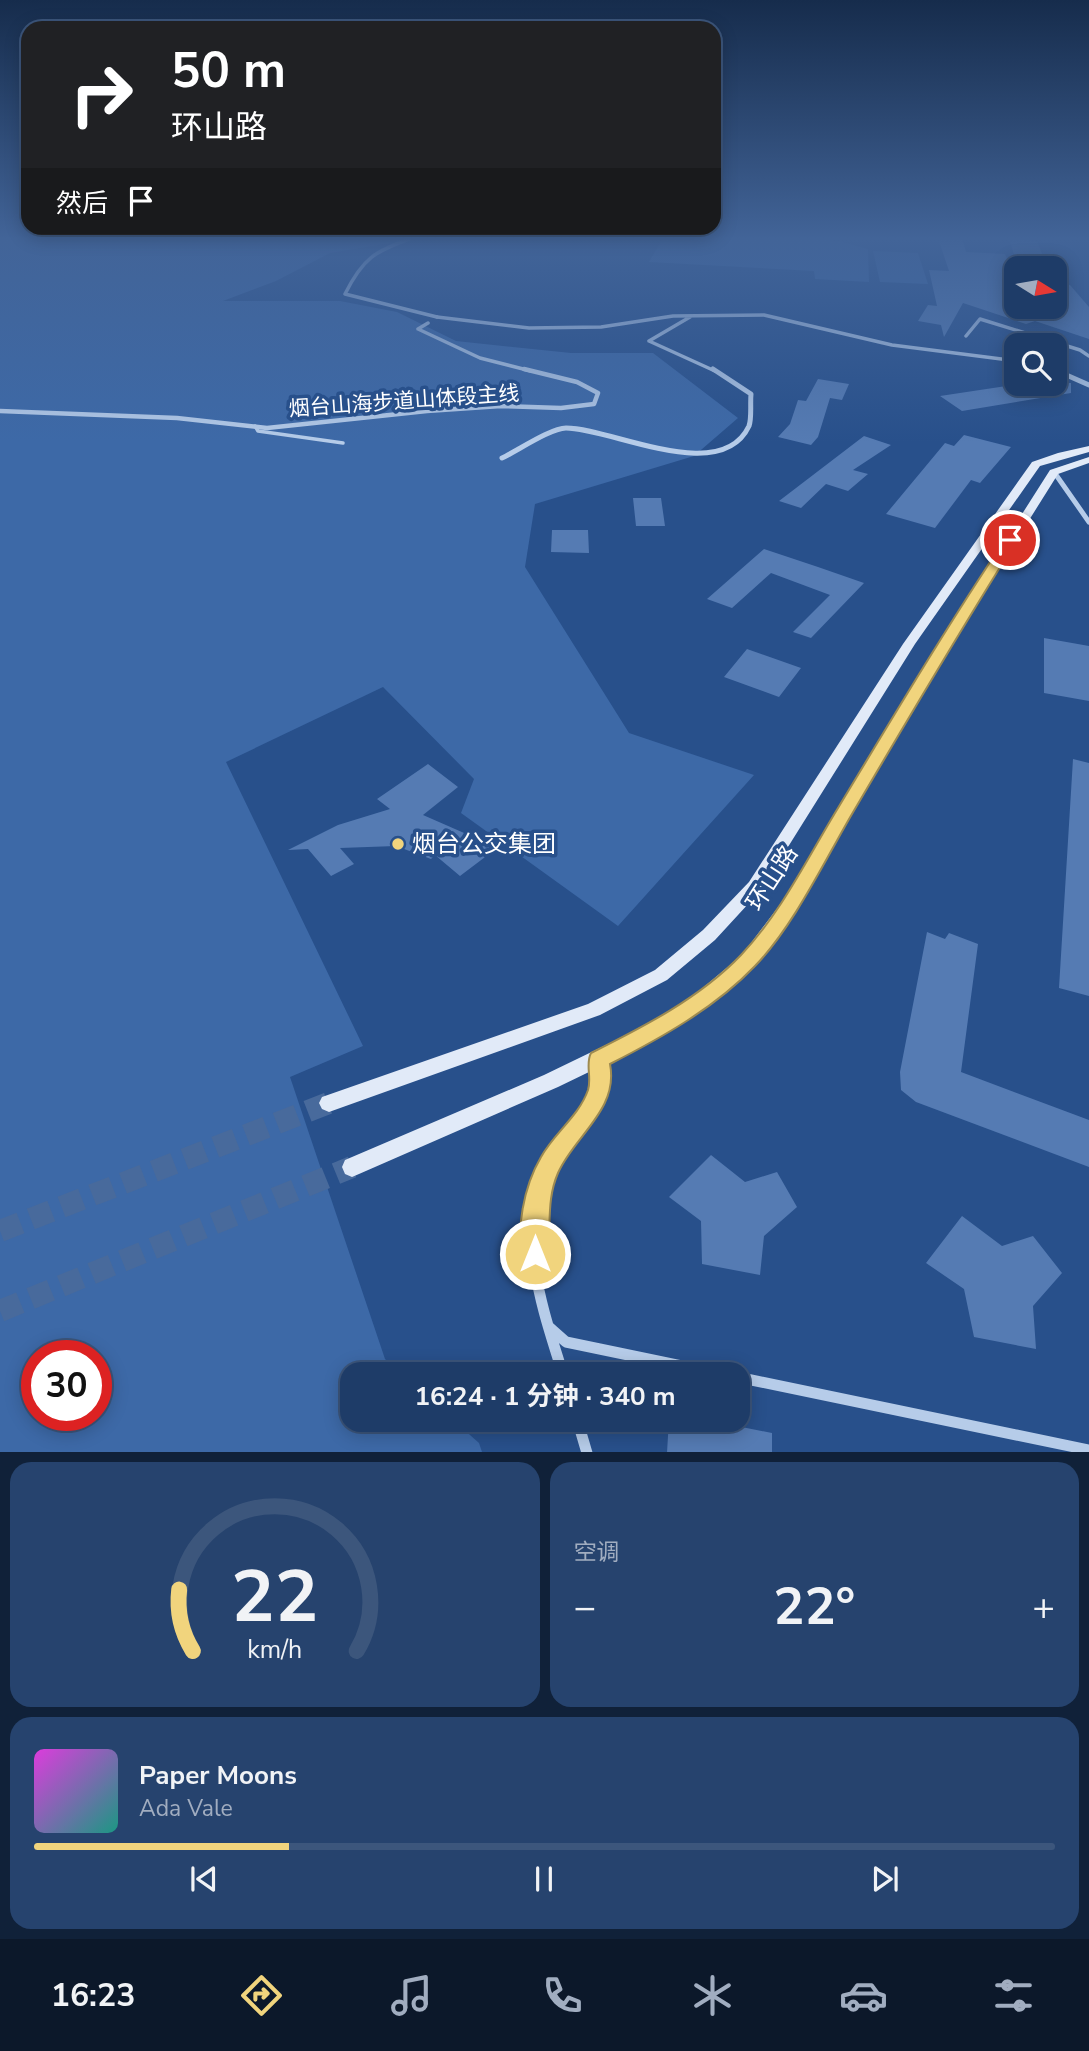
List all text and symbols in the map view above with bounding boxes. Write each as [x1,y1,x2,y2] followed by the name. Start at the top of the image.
[171,37,286,104] text: 50 m
[56,49,147,140] icon: right
[171,106,267,149] text: 环山路
[122,182,160,220] icon: arrive
[56,186,108,221] text: 然后
[1004,256,1068,318] north arrow
[1004,256,1067,396] map controls
[1004,333,1067,396] button: search
[288,379,520,423] street label: 烟台山海步道山体段主线
[980,510,1040,570] pin
[991,521,1029,559] icon: arrive
[412,828,556,860] place label: 烟台公交集团
[390,836,406,852] marker: 烟台公交集团
[739,839,805,917] street label: 环山路
[498,1217,572,1291] position arrow
[21,1340,112,1431] speed limit sign: 30
[414,1379,676,1414] text: 16:24 · 1 分钟 · 340 m
[574,1537,620,1568] text: 空调
[231,1547,318,1647] text: 22
[773,1571,855,1642] text: 22°
[574,1582,596,1633] text: −
[1032,1582,1055,1633] text: +
[247,1632,302,1666] text: km/h
[139,1758,297,1793] text: Paper Moons
[139,1793,233,1824] text: Ada Vale
[185,1860,223,1898] icon: previous
[525,1860,563,1898] icon: pause
[866,1860,904,1898] icon: next
[237,1971,286,2020] icon: directions
[387,1971,436,2020] icon: music
[538,1971,587,2020] icon: phone
[688,1971,737,2020] icon: climate
[839,1971,888,2020] icon: car
[989,1971,1038,2020] icon: filters
[51,1974,135,2017] text: 16:23

